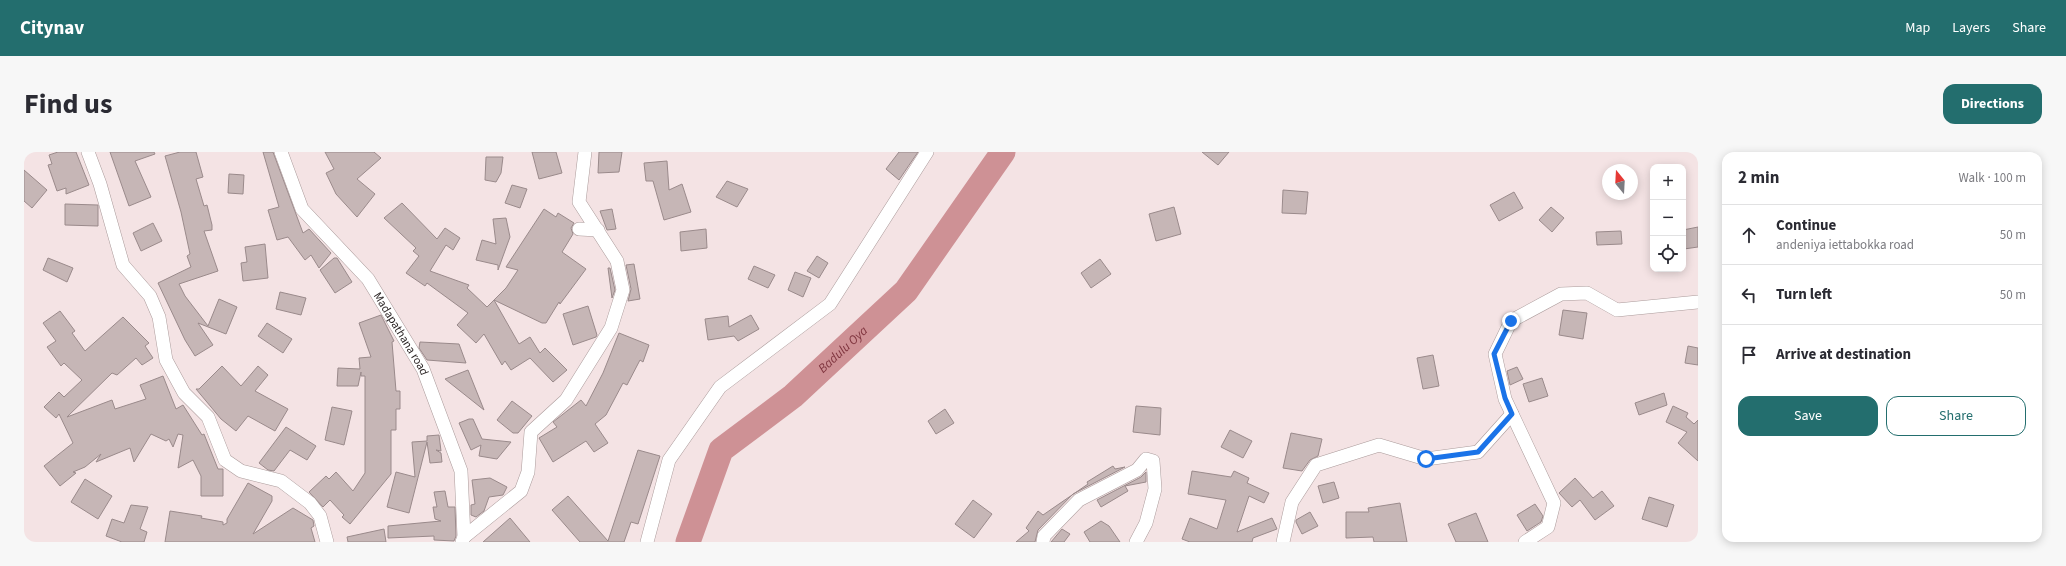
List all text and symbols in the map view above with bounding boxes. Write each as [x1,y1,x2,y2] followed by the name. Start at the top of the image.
[20,15,84,42] text: Citynav
[1905,18,1930,38] text: Map
[1952,18,1990,38] text: Layers
[2012,18,2046,38] text: Share
[24,84,112,124] text: Find us
[1943,84,2042,124] button: Directions
[1602,164,1638,200] north arrow
[1650,164,1686,272] map controls
[1650,164,1686,200] button: +
[1738,166,1779,190] text: 2 min
[1958,169,2026,187] text: Walk · 100 m
[1650,200,1686,236] button: −
[1776,215,1836,236] text: Continue
[1738,224,1760,246] icon: ahead
[2000,226,2026,244] text: 50 m
[1650,236,1686,272] button: locate
[1776,236,1914,254] text: andeniya iettabokka road
[1738,284,1760,306] icon: left
[1776,284,1832,305] text: Turn left
[2000,286,2026,304] text: 50 m
[369,289,433,378] street label: Madapathana road
[1502,312,1520,330] route end
[814,322,872,377] water label: Badulu Oya
[1738,344,1760,366] icon: arrive
[1776,344,1911,365] text: Arrive at destination
[1738,396,1878,436] button: Save
[1886,396,2026,436] button: Share
[1417,450,1435,468] route start

